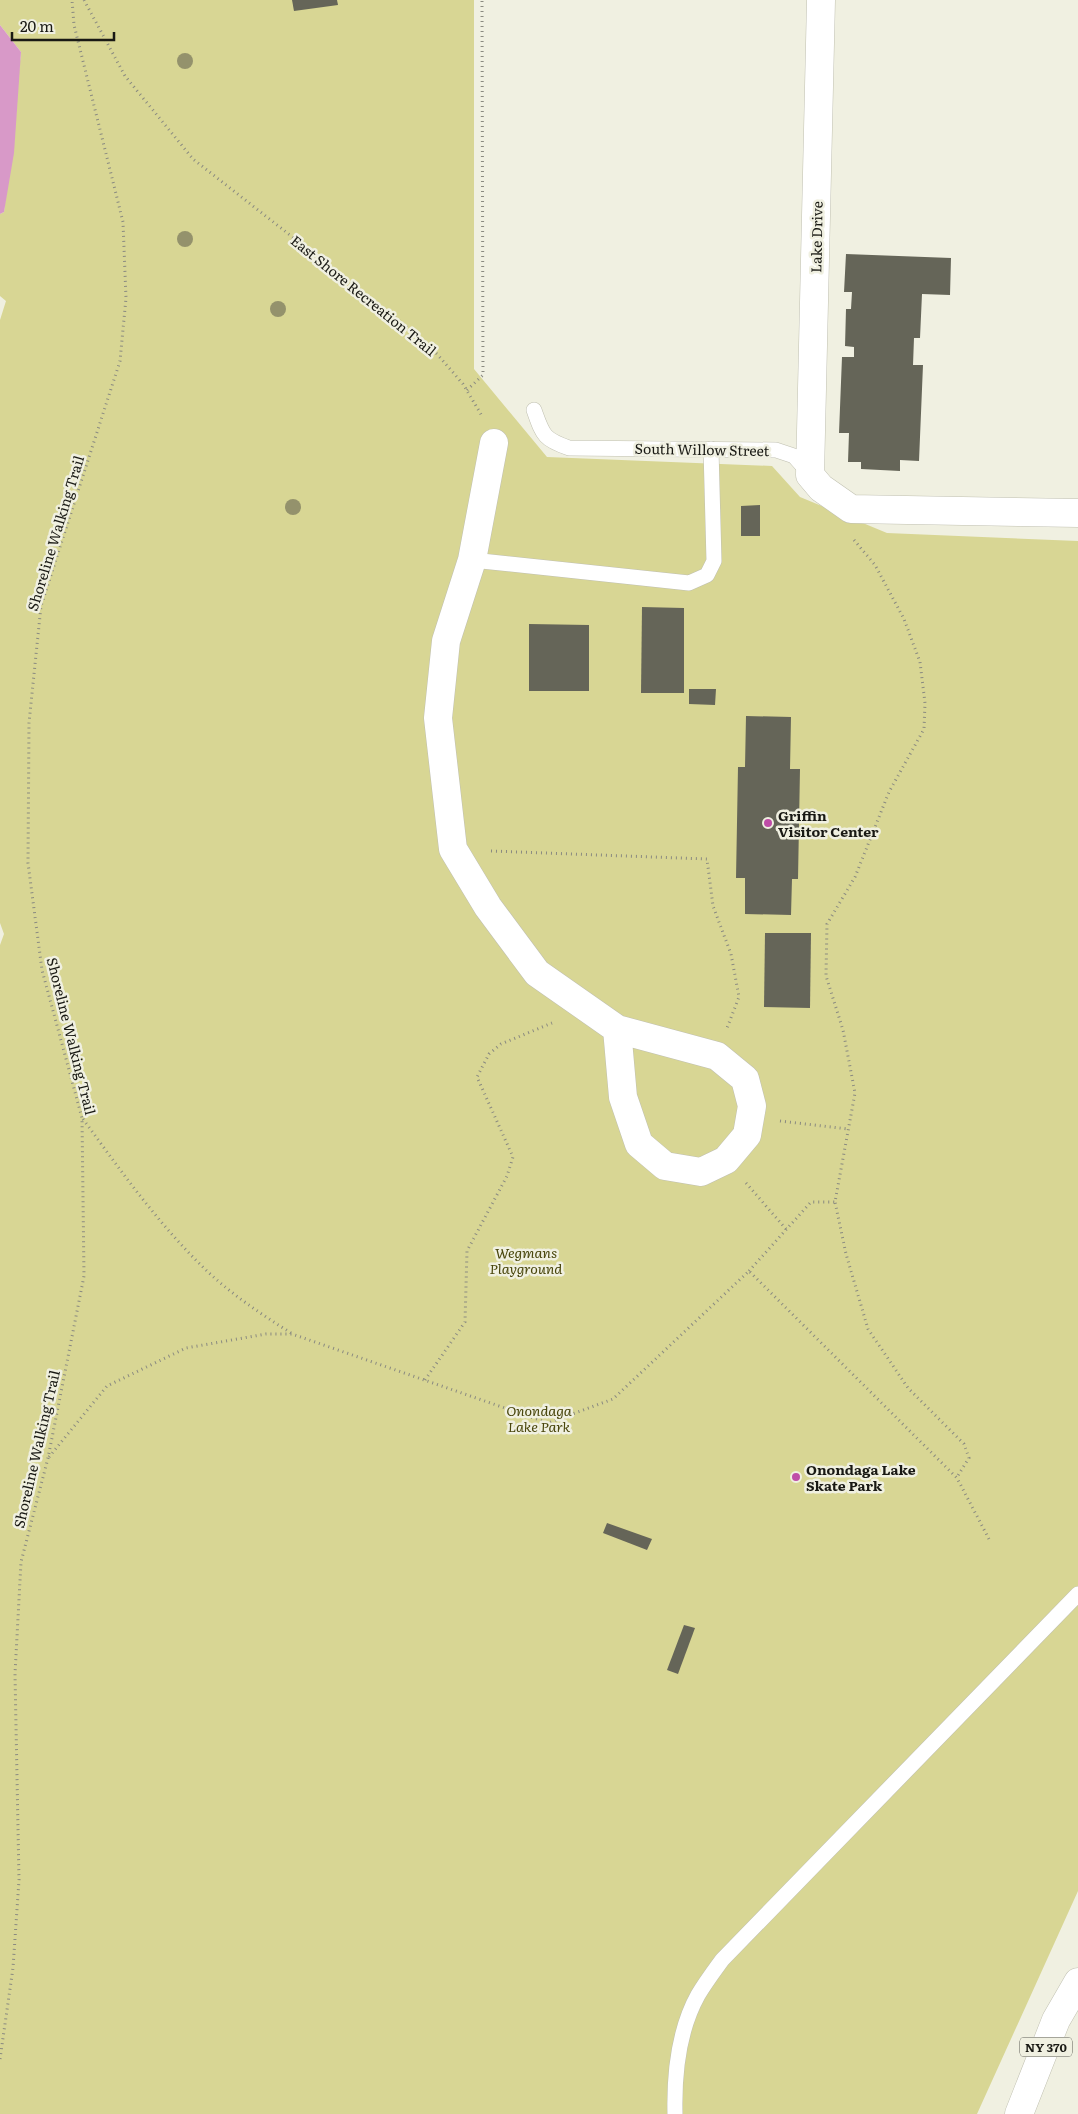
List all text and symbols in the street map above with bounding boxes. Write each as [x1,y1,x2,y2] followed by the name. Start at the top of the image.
[12,10,115,42] scale bar
[20,14,54,37] text: 20 m
[805,201,827,273] street label: Lake Drive
[287,230,441,360] street label: East Shore Recreation Trail
[635,438,770,460] street label: South Willow Street
[22,452,88,613] street label: Shoreline Walking Trail
[778,805,879,841] place label: Griffin Visitor Center
[762,817,774,829] marker: Griffin Visitor Center
[43,955,101,1117] street label: Shoreline Walking Trail
[490,1242,562,1278] park label: Wegmans Playground
[8,1368,64,1530] street label: Shoreline Walking Trail
[506,1400,572,1436] park label: Onondaga Lake Park
[806,1459,916,1495] place label: Onondaga Lake Skate Park
[790,1471,802,1483] marker: Onondaga Lake Skate Park
[1020,2038,1072,2056] road number: NY 370

